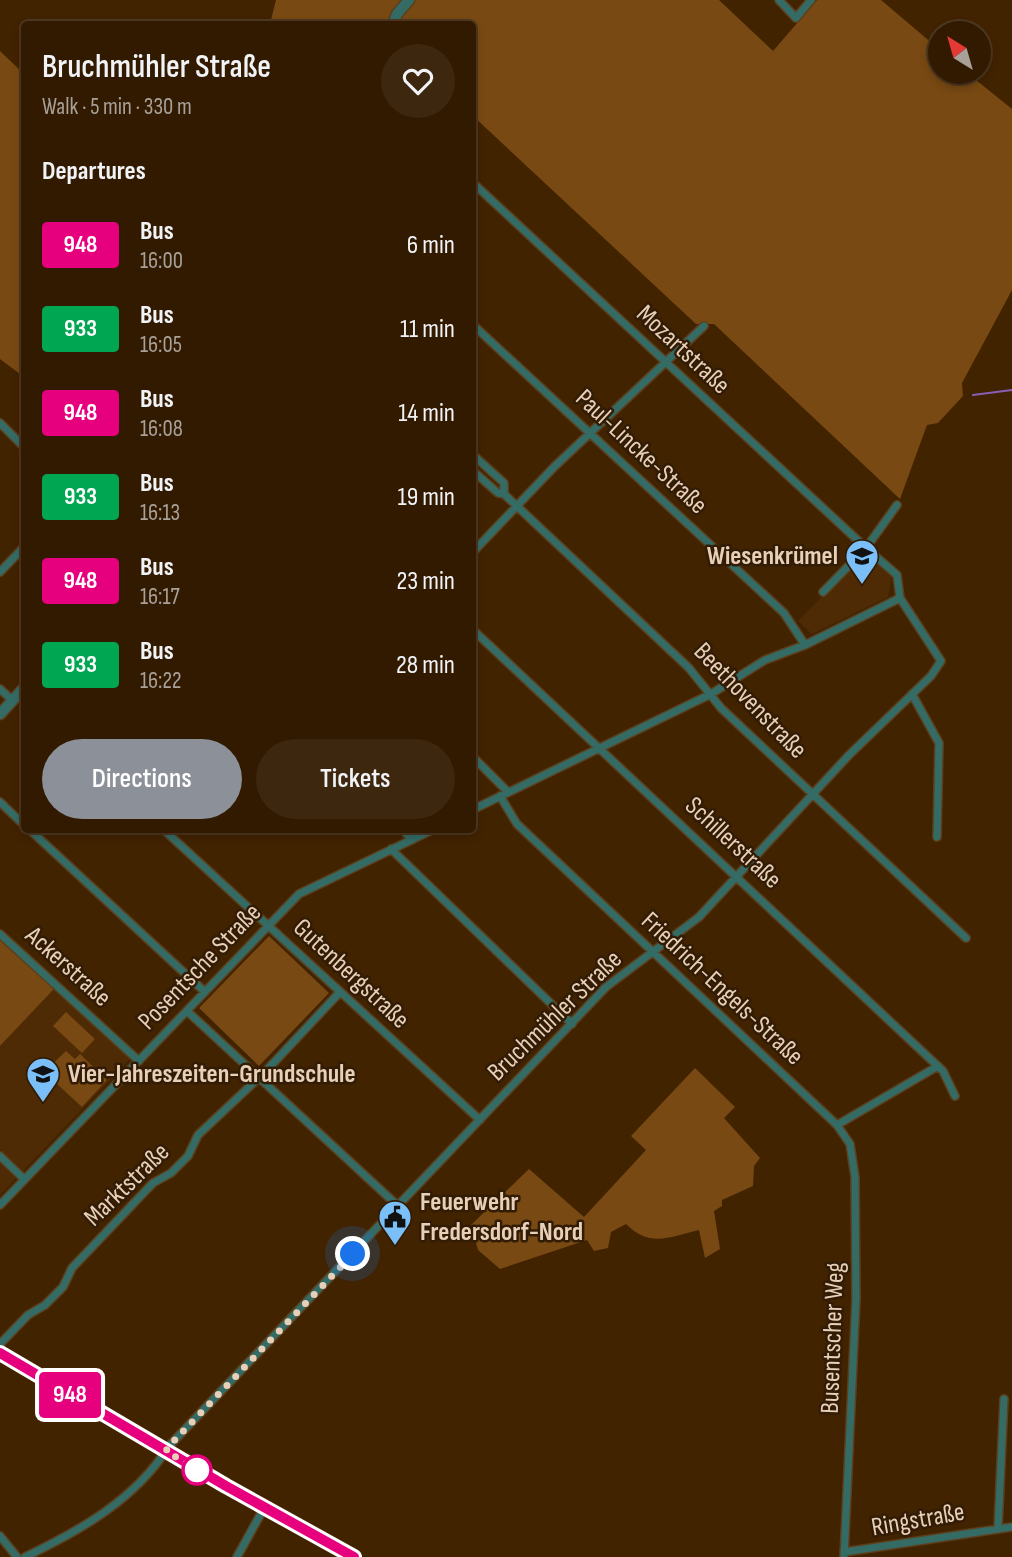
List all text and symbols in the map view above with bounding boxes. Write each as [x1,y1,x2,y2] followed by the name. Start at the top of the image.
[928,21,990,84] north arrow
[928,21,991,84] map controls
[381,44,455,118] button: heart
[42,47,271,87] text: Bruchmühler Straße
[42,93,192,121] text: Walk · 5 min · 330 m
[42,156,146,187] text: Departures
[140,216,174,247] text: Bus
[64,230,97,259] text: 948
[407,230,455,261] text: 6 min
[140,247,183,275] text: 16:00
[630,299,736,401] street label: Mozartstraße
[140,300,174,331] text: Bus
[64,314,97,343] text: 933
[400,314,455,345] text: 11 min
[140,331,182,359] text: 16:05
[569,383,713,521] street label: Paul-Lincke-Straße
[140,384,174,415] text: Bus
[64,398,97,427] text: 948
[398,398,455,429] text: 14 min
[140,415,183,443] text: 16:08
[140,468,174,499] text: Bus
[64,482,97,511] text: 933
[398,482,455,513] text: 19 min
[140,499,180,527] text: 16:13
[843,537,881,586] school or university icon: Wiesenkrümel
[707,541,838,572] place label: Wiesenkrümel
[140,552,174,583] text: Bus
[64,566,97,595] text: 948
[397,566,455,597] text: 23 min
[140,583,180,611] text: 16:17
[140,636,174,667] text: Bus
[687,637,813,765] street label: Beethovenstraße
[64,650,97,679] text: 933
[396,650,455,681] text: 28 min
[140,667,181,695] text: 16:22
[42,739,242,819] button: Directions
[256,739,455,819] button: Tickets
[678,791,788,895] street label: Schillerstraße
[132,897,268,1037] street label: Posentsche Straße
[634,906,810,1072] street label: Friedrich-Engels-Straße
[287,912,415,1036] street label: Gutenbergstraße
[18,920,117,1014] street label: Ackerstraße
[481,944,629,1088] street label: Bruchmühler Straße
[24,1055,62,1104] school or university icon: Vier-Jahreszeiten-Grundschule
[68,1059,356,1090] place label: Vier-Jahreszeiten-Grundschule
[78,1137,176,1233] street label: Marktstraße
[420,1187,583,1248] place label: Feuerwehr Fredersdorf-Nord
[376,1198,414,1247] public building icon: Feuerwehr Fredersdorf-Nord
[335,1236,370,1271] your location
[815,1262,851,1414] street label: Busentscher Weg
[30,1372,110,1418] line badge: 948
[53,1380,87,1409] text: 948
[182,1455,212,1485] unlabelled marker
[869,1497,967,1543] street label: Ringstraße

